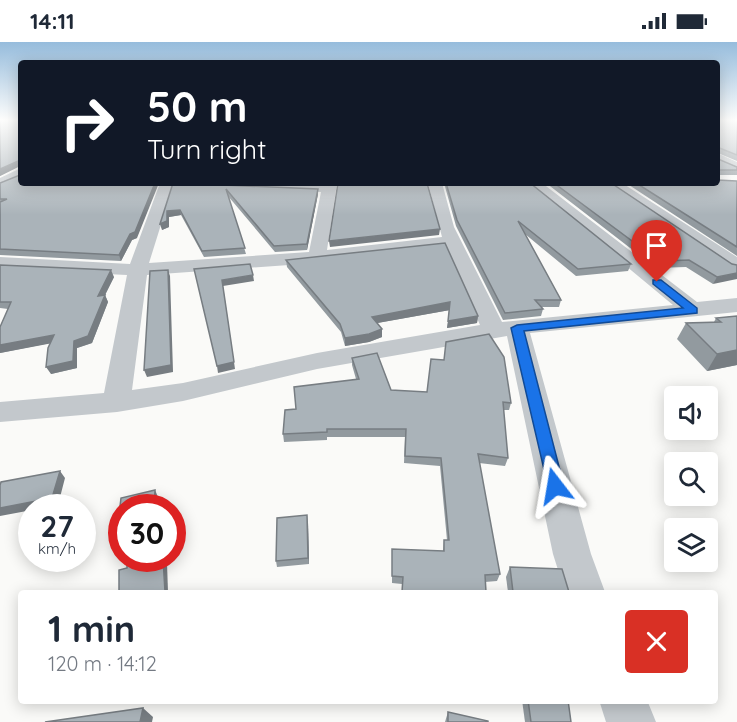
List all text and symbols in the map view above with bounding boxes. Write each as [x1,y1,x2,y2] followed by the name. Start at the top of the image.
[30,7,75,35] text: 14:11
[147,80,247,133] text: 50 m
[48,84,126,162] icon: right
[147,132,266,166] text: Turn right
[631,220,682,282] pin
[640,229,673,262] icon: arrive
[664,386,718,572] map controls
[664,386,718,440] button: sound
[664,452,718,506] button: search
[523,454,587,518] position arrow
[108,494,186,572] speed limit sign: 30
[40,507,74,545] text: 27
[664,518,718,572] button: layers
[38,539,76,558] text: km/h
[48,606,135,651] text: 1 min
[625,610,688,673] button: close
[48,651,157,676] text: 120 m · 14:12

